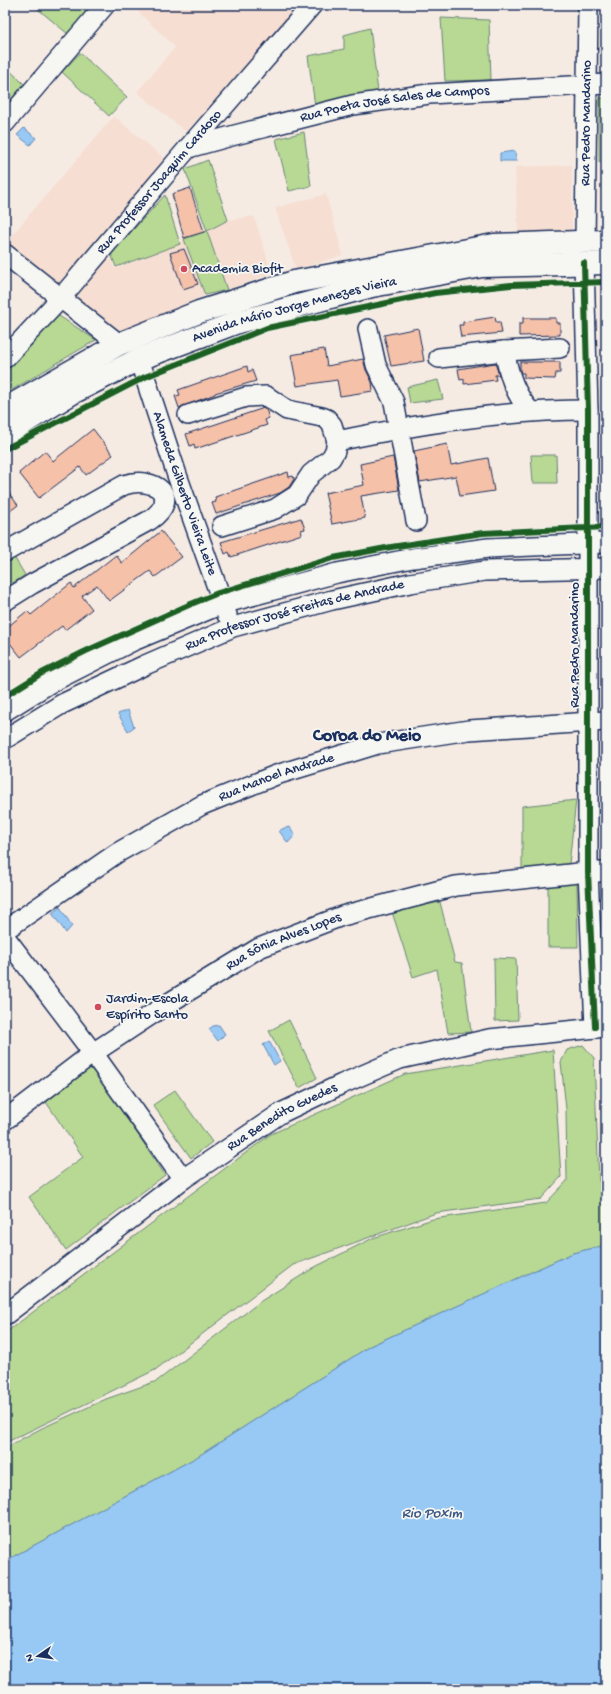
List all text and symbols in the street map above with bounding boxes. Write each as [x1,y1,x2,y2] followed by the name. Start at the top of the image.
[577,60,596,186] street label: Rua Pedro Mandarino
[299,82,490,127] street label: Rua Poeta José Sales de Campos
[93,106,226,258] street label: Rua Professor Joaquim Cardoso
[192,261,284,278] place label: Academia Biofit
[179,264,189,274] marker: Academia Biofit
[190,273,399,347] street label: Avenida Mário Jorge Menezes Vieira
[148,410,221,578] street label: Alameda Gilberto Vieira Leite
[183,576,406,655] street label: Rua Professor José Freitas de Andrade
[567,582,584,708] street label: Rua Pedro Mandarino
[312,726,422,747] district label: Coroa do Meio
[216,749,337,806] street label: Rua Manoel Andrade
[223,908,344,975] street label: Rua Sônia Alves Lopes
[106,991,190,1024] place label: Jardim-Escola Espírito Santo
[93,1002,103,1012] marker: Jardim-Escola Espírito Santo
[224,1079,340,1155] street label: Rua Benedito Guedes
[402,1505,462,1523] water label: Rio Poxim
[18,1636,58,1676] north arrow
[24,1653,37,1663] text: N

